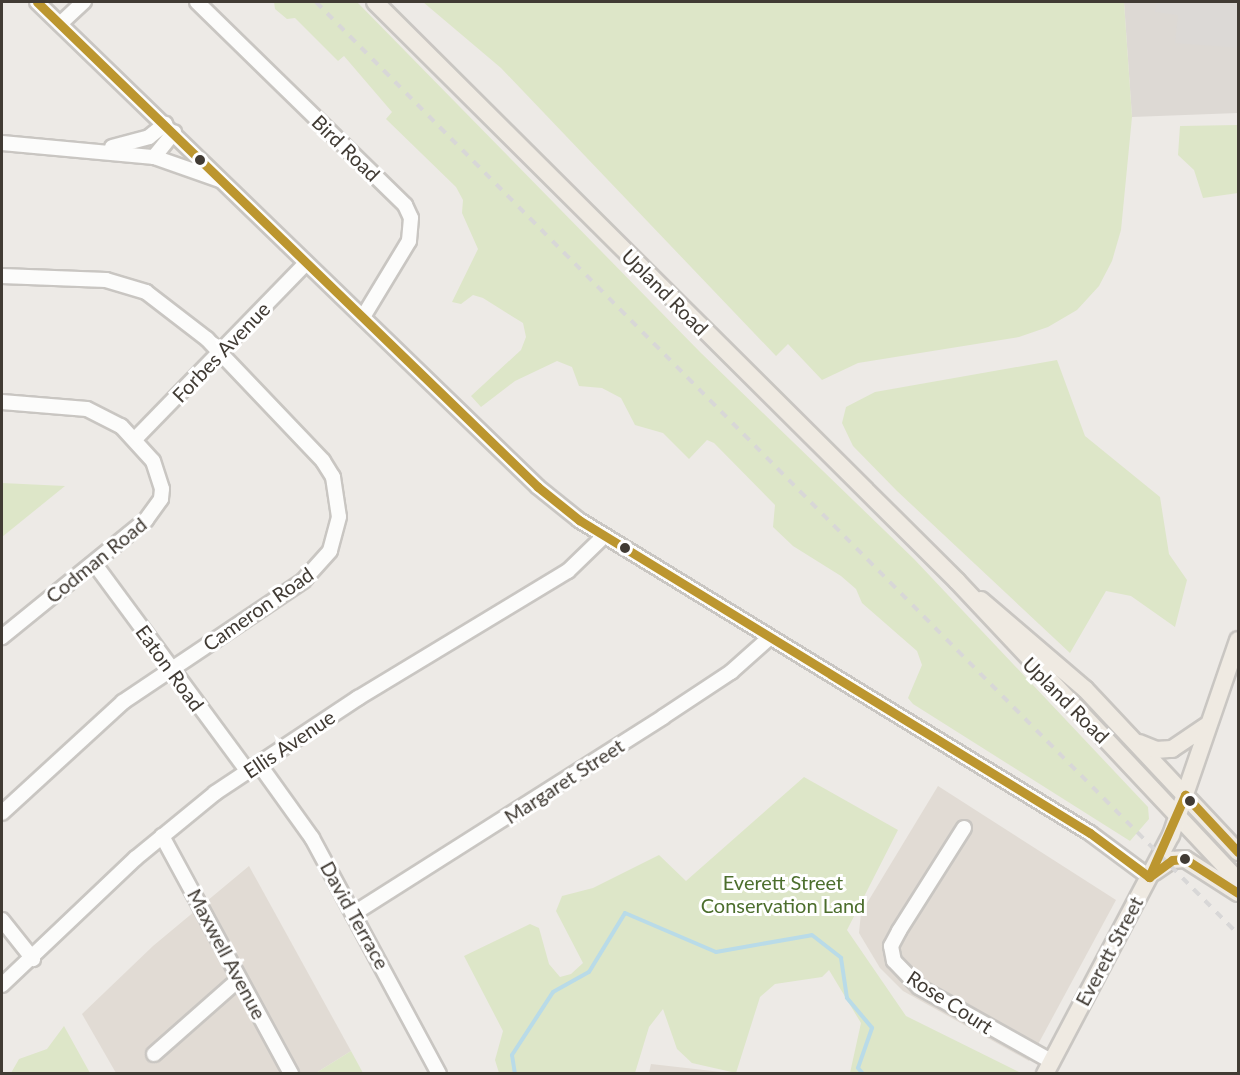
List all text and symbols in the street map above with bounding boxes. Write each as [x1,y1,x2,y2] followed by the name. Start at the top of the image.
[307,110,385,186] street label: Bird Road
[194,154,206,166] unlabelled marker
[617,244,713,340] street label: Upland Road
[167,297,275,407] street label: Forbes Avenue
[41,512,151,608] street label: Codman Road
[619,542,631,554] unlabelled marker
[198,562,318,656] street label: Cameron Road
[131,620,209,716] street label: Eaton Road
[1018,652,1114,748] street label: Upland Road
[238,705,340,783] street label: Ellis Avenue
[500,733,628,829] street label: Margaret Street
[1184,795,1196,807] unlabelled marker
[1179,853,1191,865] unlabelled marker
[315,857,395,973] street label: David Terrace
[701,870,865,917] park label: Everett Street Conservation Land
[182,884,272,1024] street label: Maxwell Avenue
[1070,892,1148,1010] street label: Everett Street
[903,965,997,1039] street label: Rose Court

